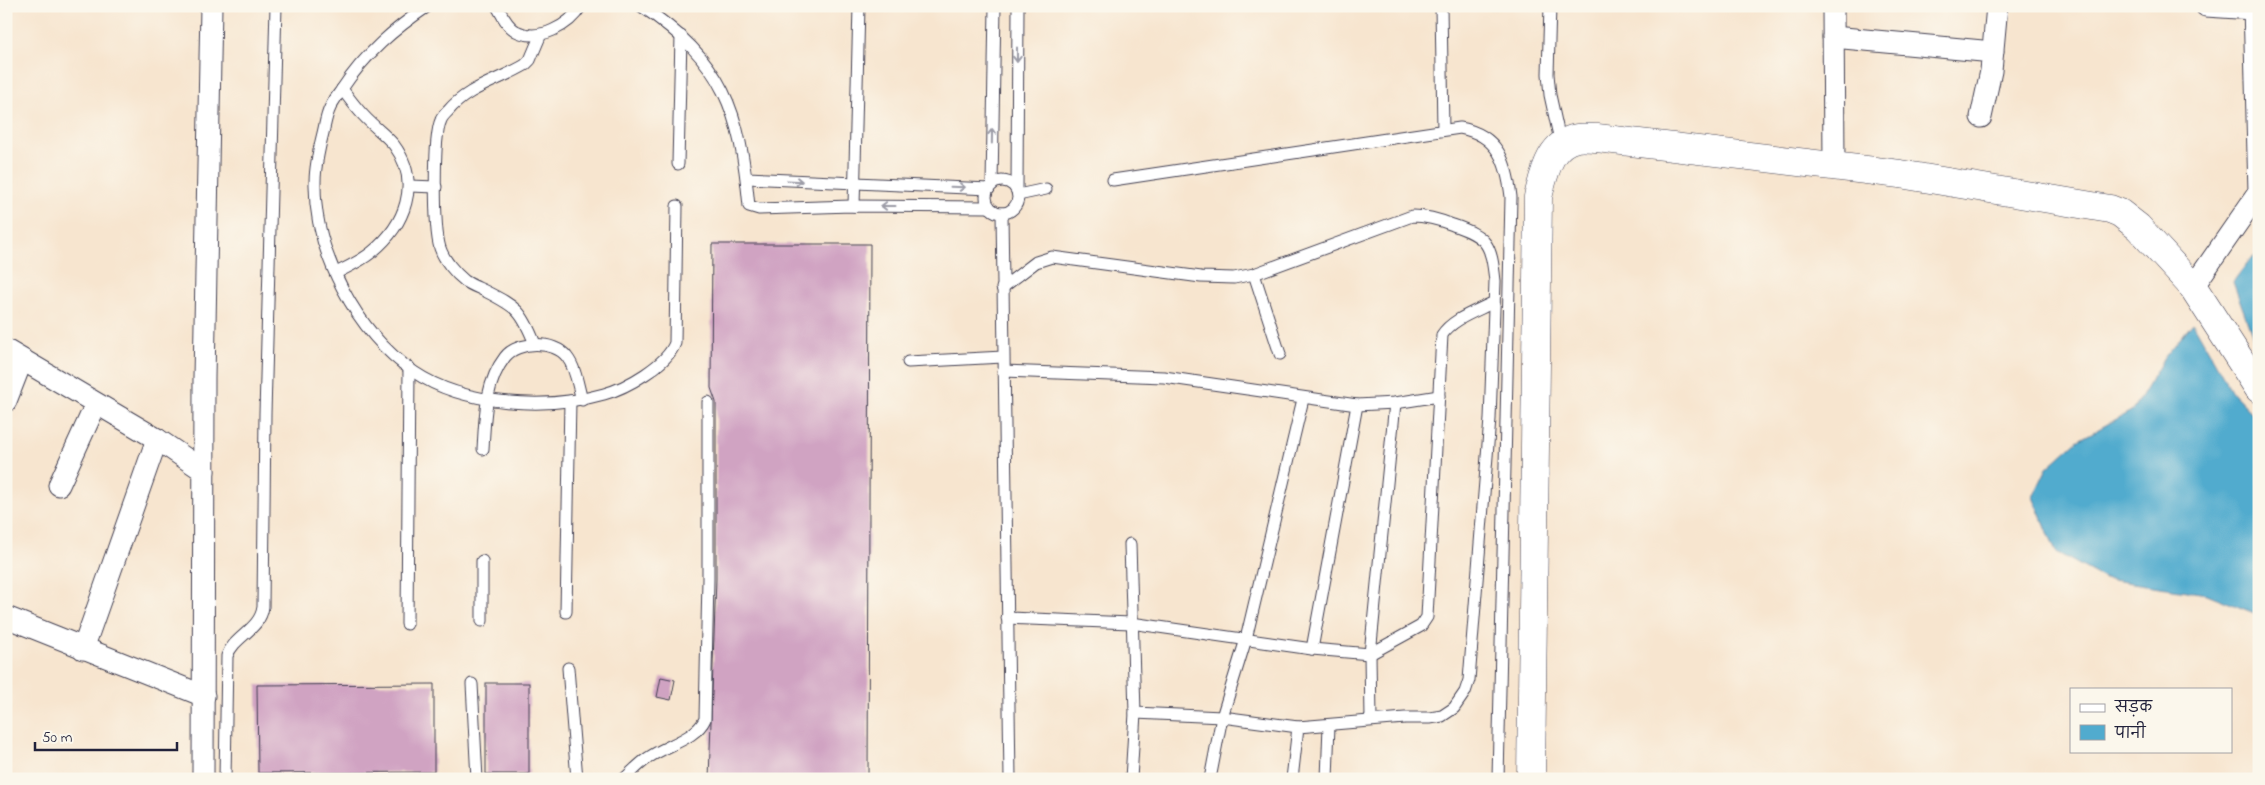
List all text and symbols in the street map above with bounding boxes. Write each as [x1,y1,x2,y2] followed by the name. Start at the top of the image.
[1012,46,1022,63] one-way arrow
[987,128,997,144] one-way arrow
[787,176,803,185] one-way arrow
[949,183,965,192] one-way arrow
[880,201,896,211] one-way arrow
[2070,688,2232,752] legend
[2114,697,2153,719] text: सड़क
[35,720,178,752] scale bar
[2114,721,2147,745] text: पानी
[42,727,73,749] text: 50 m

